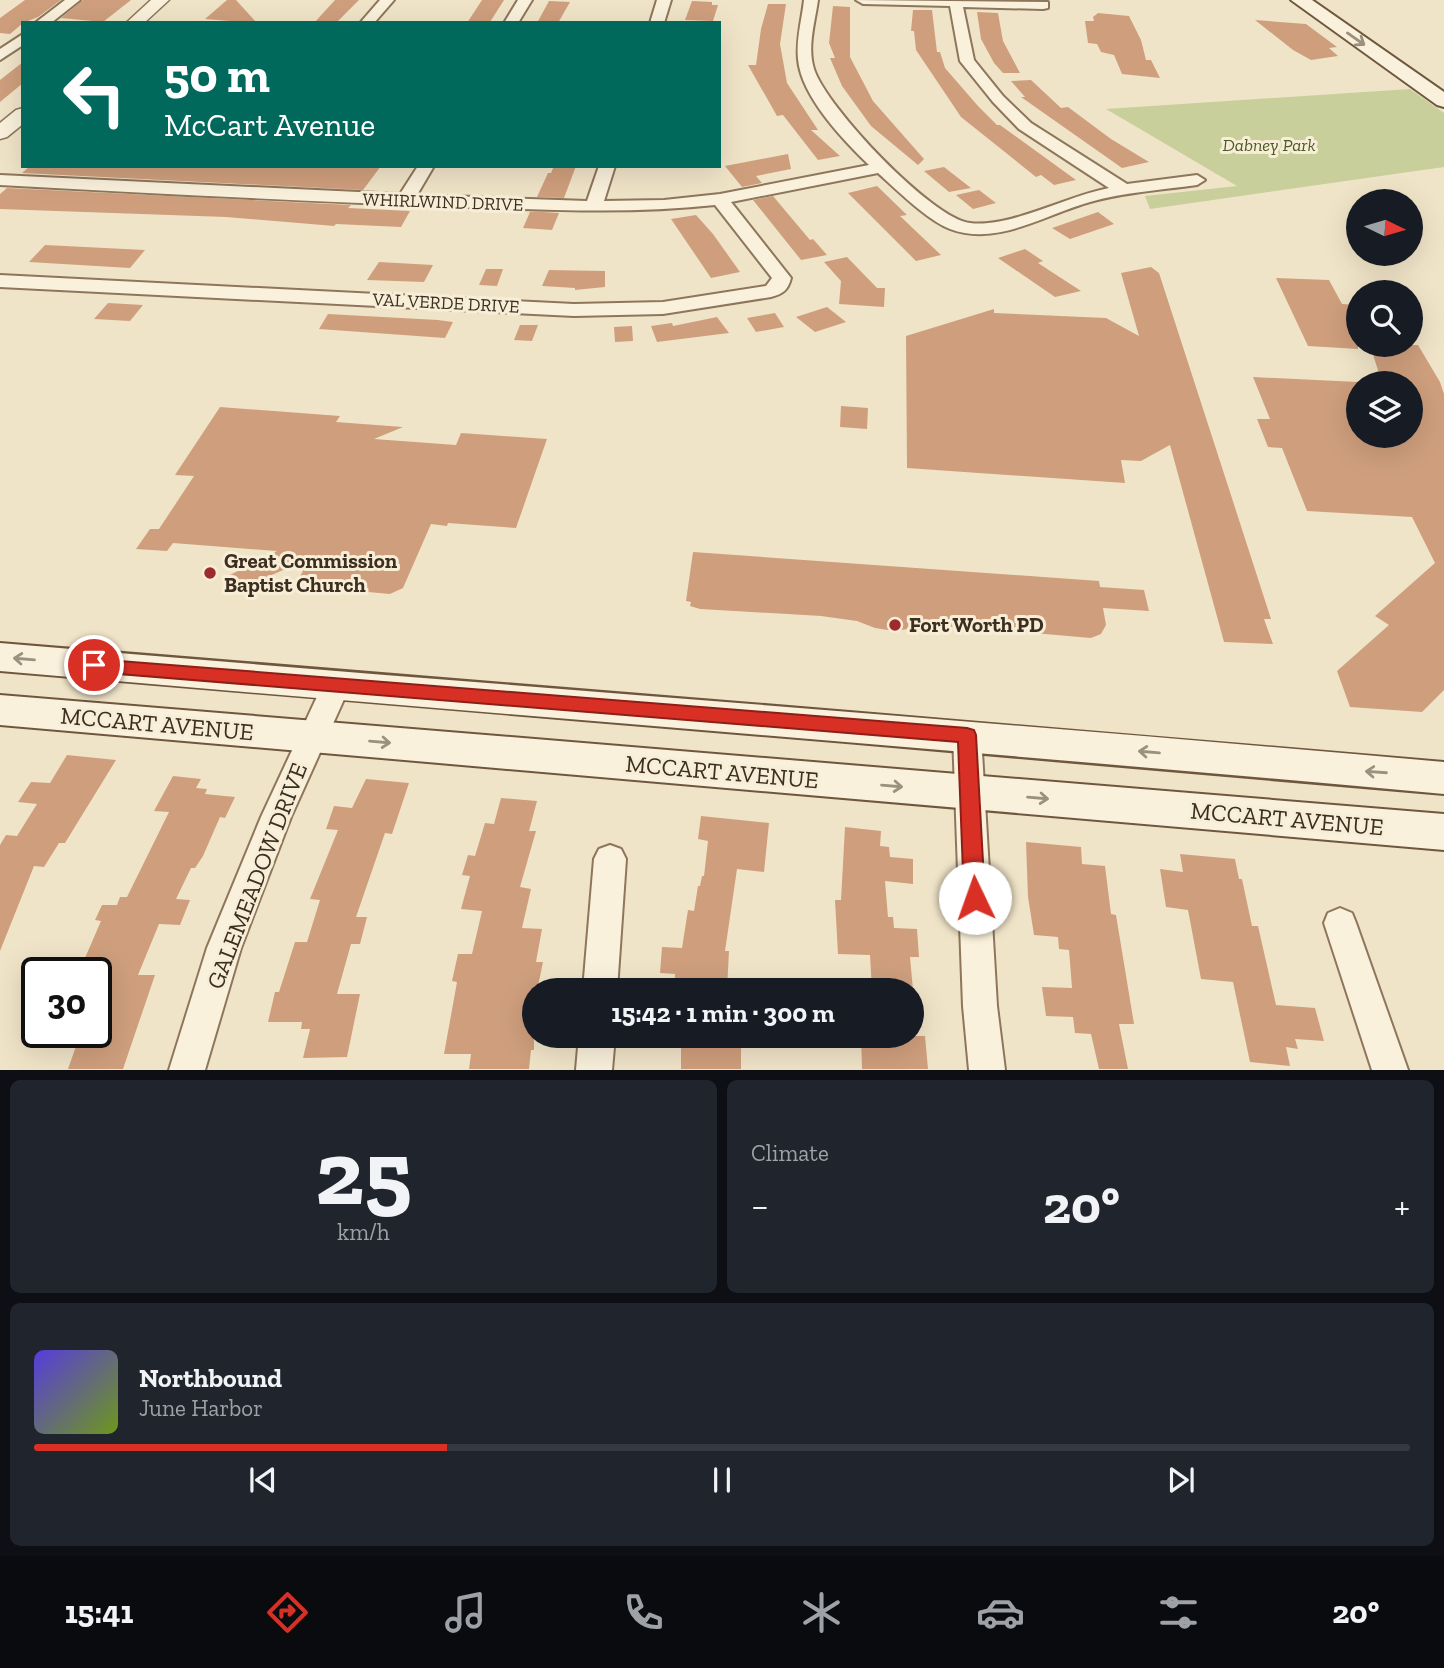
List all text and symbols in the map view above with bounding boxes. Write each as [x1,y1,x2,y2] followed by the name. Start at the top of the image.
[1346,32,1365,46] one-way arrow
[164,46,270,105] text: 50 m
[49,49,140,140] icon: left
[164,106,375,144] text: McCart Avenue
[1222,134,1316,156] park label: Dabney Park
[362,188,524,216] street label: WHIRLWIND DRIVE
[1346,189,1423,266] north arrow
[1346,189,1423,448] map controls
[1346,280,1423,357] button: search
[371,288,520,318] street label: VAL VERDE DRIVE
[1346,371,1423,448] button: layers
[224,548,398,597] place label: Great Commission Baptist Church
[202,565,218,581] marker: Great Commission Baptist Church
[909,612,1044,637] place label: Fort Worth PD
[887,617,903,633] marker: Fort Worth PD
[64,635,124,695] pin
[75,646,113,684] icon: arrive
[13,652,36,665] one-way arrow
[59,701,255,746] street label: MCCART AVENUE
[368,736,391,749] one-way arrow
[1139,745,1161,758] one-way arrow
[624,749,820,794] street label: MCCART AVENUE
[200,759,313,993] street label: GALEMEADOW DRIVE
[1365,765,1388,778] one-way arrow
[880,780,903,793] one-way arrow
[1026,792,1049,805] one-way arrow
[1189,796,1385,841] street label: MCCART AVENUE
[938,861,1012,935] position arrow
[21,957,112,1048] speed limit sign: 30
[611,997,835,1029] text: 15:42 · 1 min · 300 m
[315,1118,412,1227] text: 25
[751,1139,829,1167] text: Climate
[1043,1174,1120,1236] text: 20°
[751,1183,769,1229] text: −
[1394,1183,1410,1229] text: +
[337,1218,390,1246] text: km/h
[139,1362,282,1394] text: Northbound
[139,1394,263,1422] text: June Harbor
[244,1461,282,1499] icon: previous
[703,1461,741,1499] icon: pause
[1162,1461,1200,1499] icon: next
[263,1588,312,1637] icon: directions
[441,1588,490,1637] icon: music
[619,1588,668,1637] icon: phone
[797,1588,846,1637] icon: climate
[976,1588,1025,1637] icon: car
[1154,1588,1203,1637] icon: filters
[65,1593,133,1631] text: 15:41
[1332,1593,1379,1631] text: 20°

